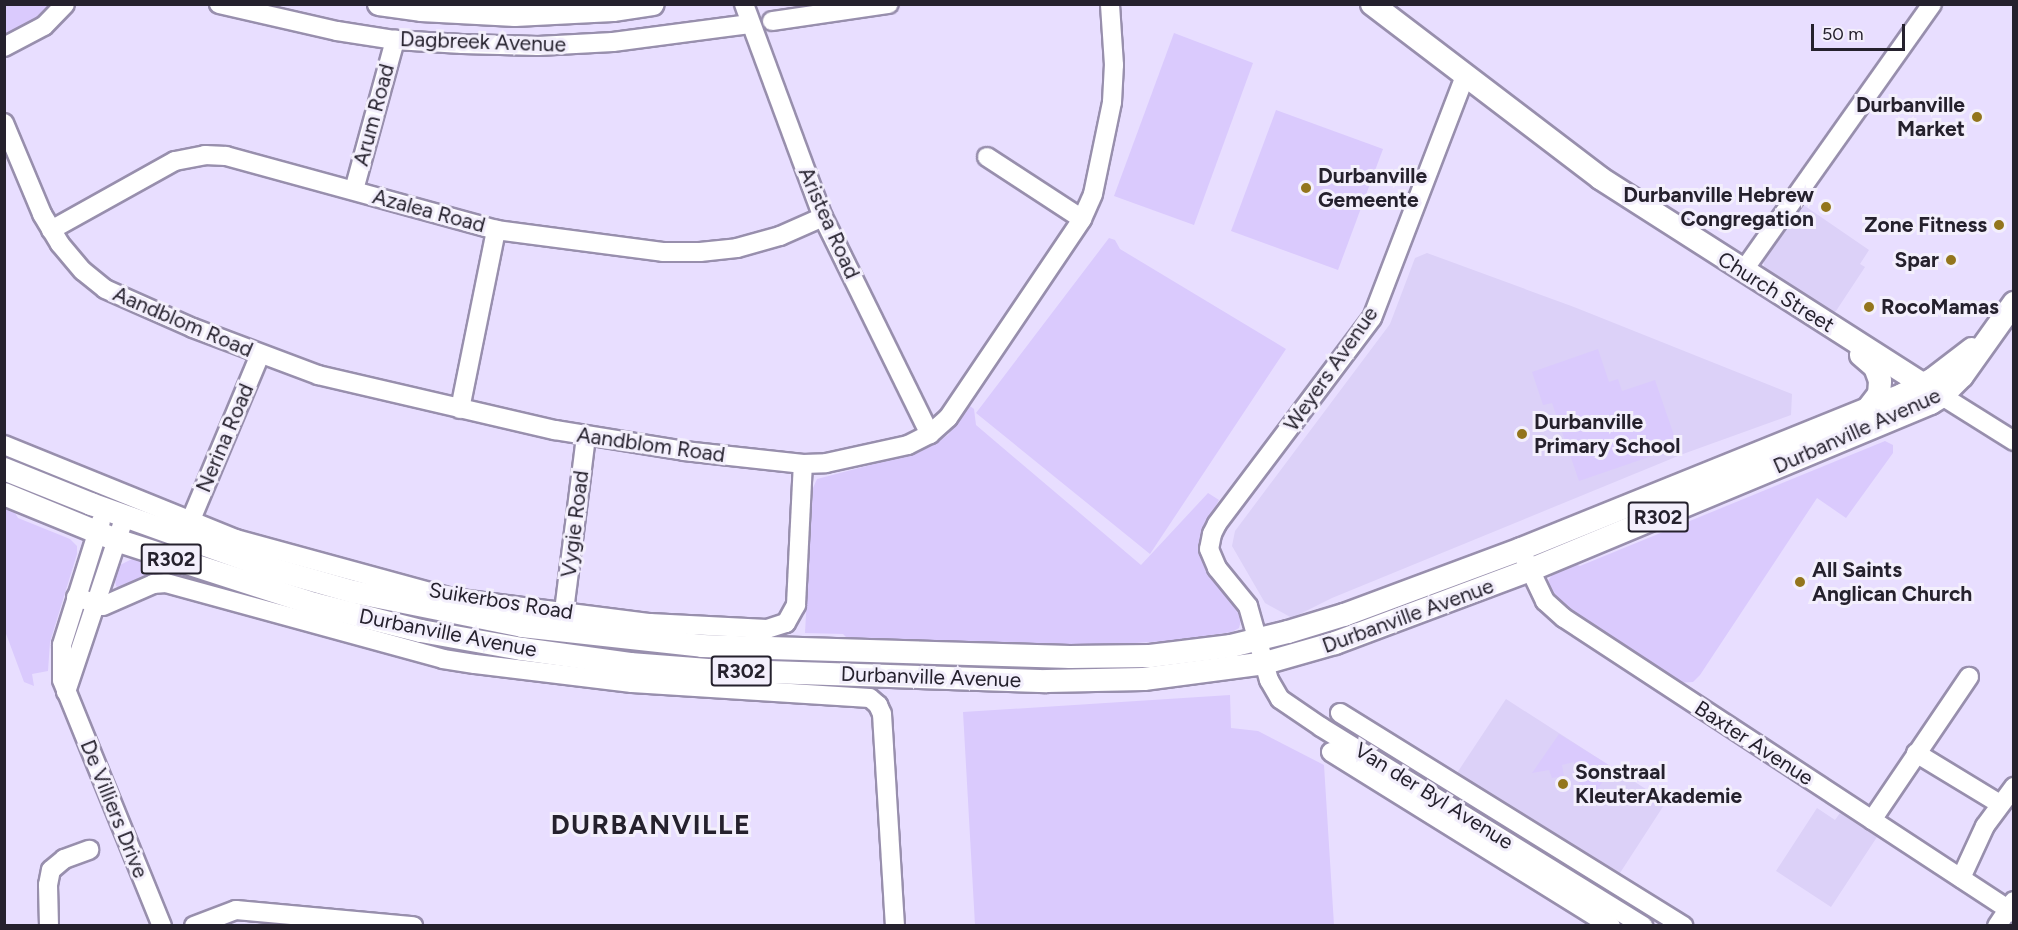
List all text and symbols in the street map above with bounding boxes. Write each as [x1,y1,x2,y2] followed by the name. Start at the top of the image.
[1814,12,1908,50] scale bar
[1822,23,1864,45] text: 50 m
[400,27,566,57] street label: Dagbreek Avenue
[348,61,400,169] street label: Arum Road
[1856,92,1965,142] place label: Durbanville Market
[1970,110,1984,124] marker: Durbanville Market
[793,163,865,283] street label: Aristea Road
[1318,163,1427,213] place label: Durbanville Gemeente
[1299,181,1313,195] marker: Durbanville Gemeente
[1623,182,1814,232] place label: Durbanville Hebrew Congregation
[370,184,488,238] street label: Azalea Road
[1819,200,1833,214] marker: Durbanville Hebrew Congregation
[1864,212,1987,238] place label: Zone Fitness
[1992,218,2006,232] marker: Zone Fitness
[1713,246,1839,338] street label: Church Street
[1894,247,1939,273] place label: Spar
[1944,253,1958,267] marker: Spar
[109,281,257,363] street label: Aandblom Road
[1881,294,1999,320] place label: RocoMamas
[1862,300,1876,314] marker: RocoMamas
[1279,302,1383,436] street label: Weyers Avenue
[191,380,259,496] street label: Nerina Road
[1769,383,1945,479] street label: Durbanville Avenue
[1534,409,1680,459] place label: Durbanville Primary School
[575,422,727,468] street label: Aandblom Road
[1515,427,1529,441] marker: Durbanville Primary School
[556,469,594,579] street label: Vygie Road
[1626,500,1690,534] road number: R302
[140,542,202,576] road number: R302
[1812,557,1972,607] place label: All Saints Anglican Church
[1319,573,1497,659] street label: Durbanville Avenue
[1793,575,1807,589] marker: All Saints Anglican Church
[427,577,575,625] street label: Suikerbos Road
[357,603,539,663] street label: Durbanville Avenue
[710,654,772,688] road number: R302
[840,661,1022,693] street label: Durbanville Avenue
[1690,695,1818,791] street label: Baxter Avenue
[75,736,153,882] street label: De Villiers Drive
[1350,737,1518,855] street label: Van der Byl Avenue
[1575,759,1742,809] place label: Sonstraal KleuterAkademie
[1556,777,1570,791] marker: Sonstraal KleuterAkademie
[551,809,751,841] district label: DURBANVILLE

